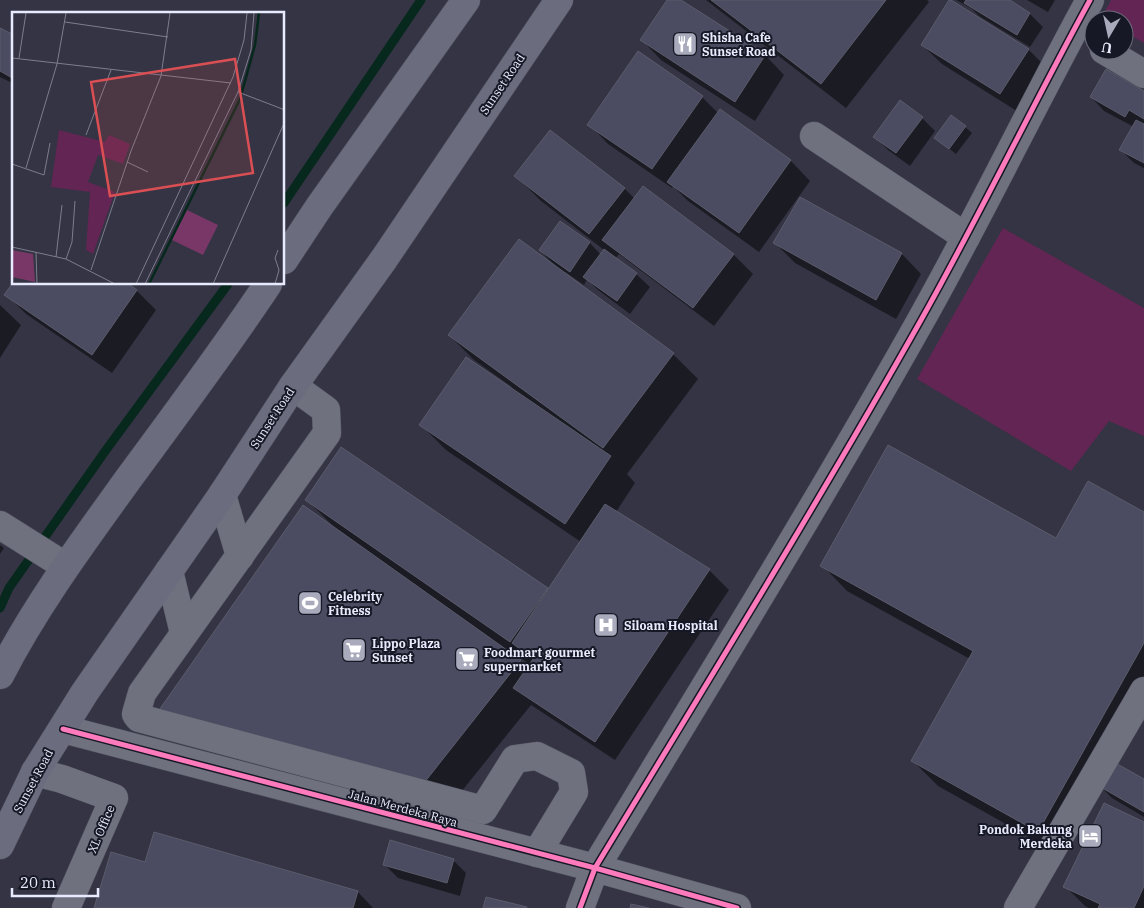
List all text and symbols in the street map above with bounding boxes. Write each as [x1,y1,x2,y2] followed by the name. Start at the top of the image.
[1084,10,1134,60] north arrow
[12,12,285,285] inset map
[702,30,776,59] place label: Shisha Cafe Sunset Road
[672,31,698,57] restaurant icon: Shisha Cafe Sunset Road
[1100,38,1114,58] text: U
[476,51,528,117] street label: Sunset Road
[247,385,297,451] street label: Sunset Road
[328,589,382,618] place label: Celebrity Fitness
[297,590,323,616] sports icon: Celebrity Fitness
[593,612,619,638] hospital icon: Siloam Hospital
[624,618,718,633] place label: Siloam Hospital
[372,636,441,665] place label: Lippo Plaza Sunset
[341,637,367,663] supermarket icon: Lippo Plaza Sunset
[484,645,596,674] place label: Foodmart gourmet supermarket
[454,646,480,672] supermarket icon: Foodmart gourmet supermarket
[10,747,56,815] street label: Sunset Road
[347,786,460,830] street label: Jalan Merdeka Raya
[84,803,118,855] street label: XL Office
[979,822,1072,851] place label: Pondok Bakung Merdeka
[1077,823,1103,849] hotel icon: Pondok Bakung Merdeka
[12,866,99,898] scale bar
[20,873,56,892] text: 20 m

